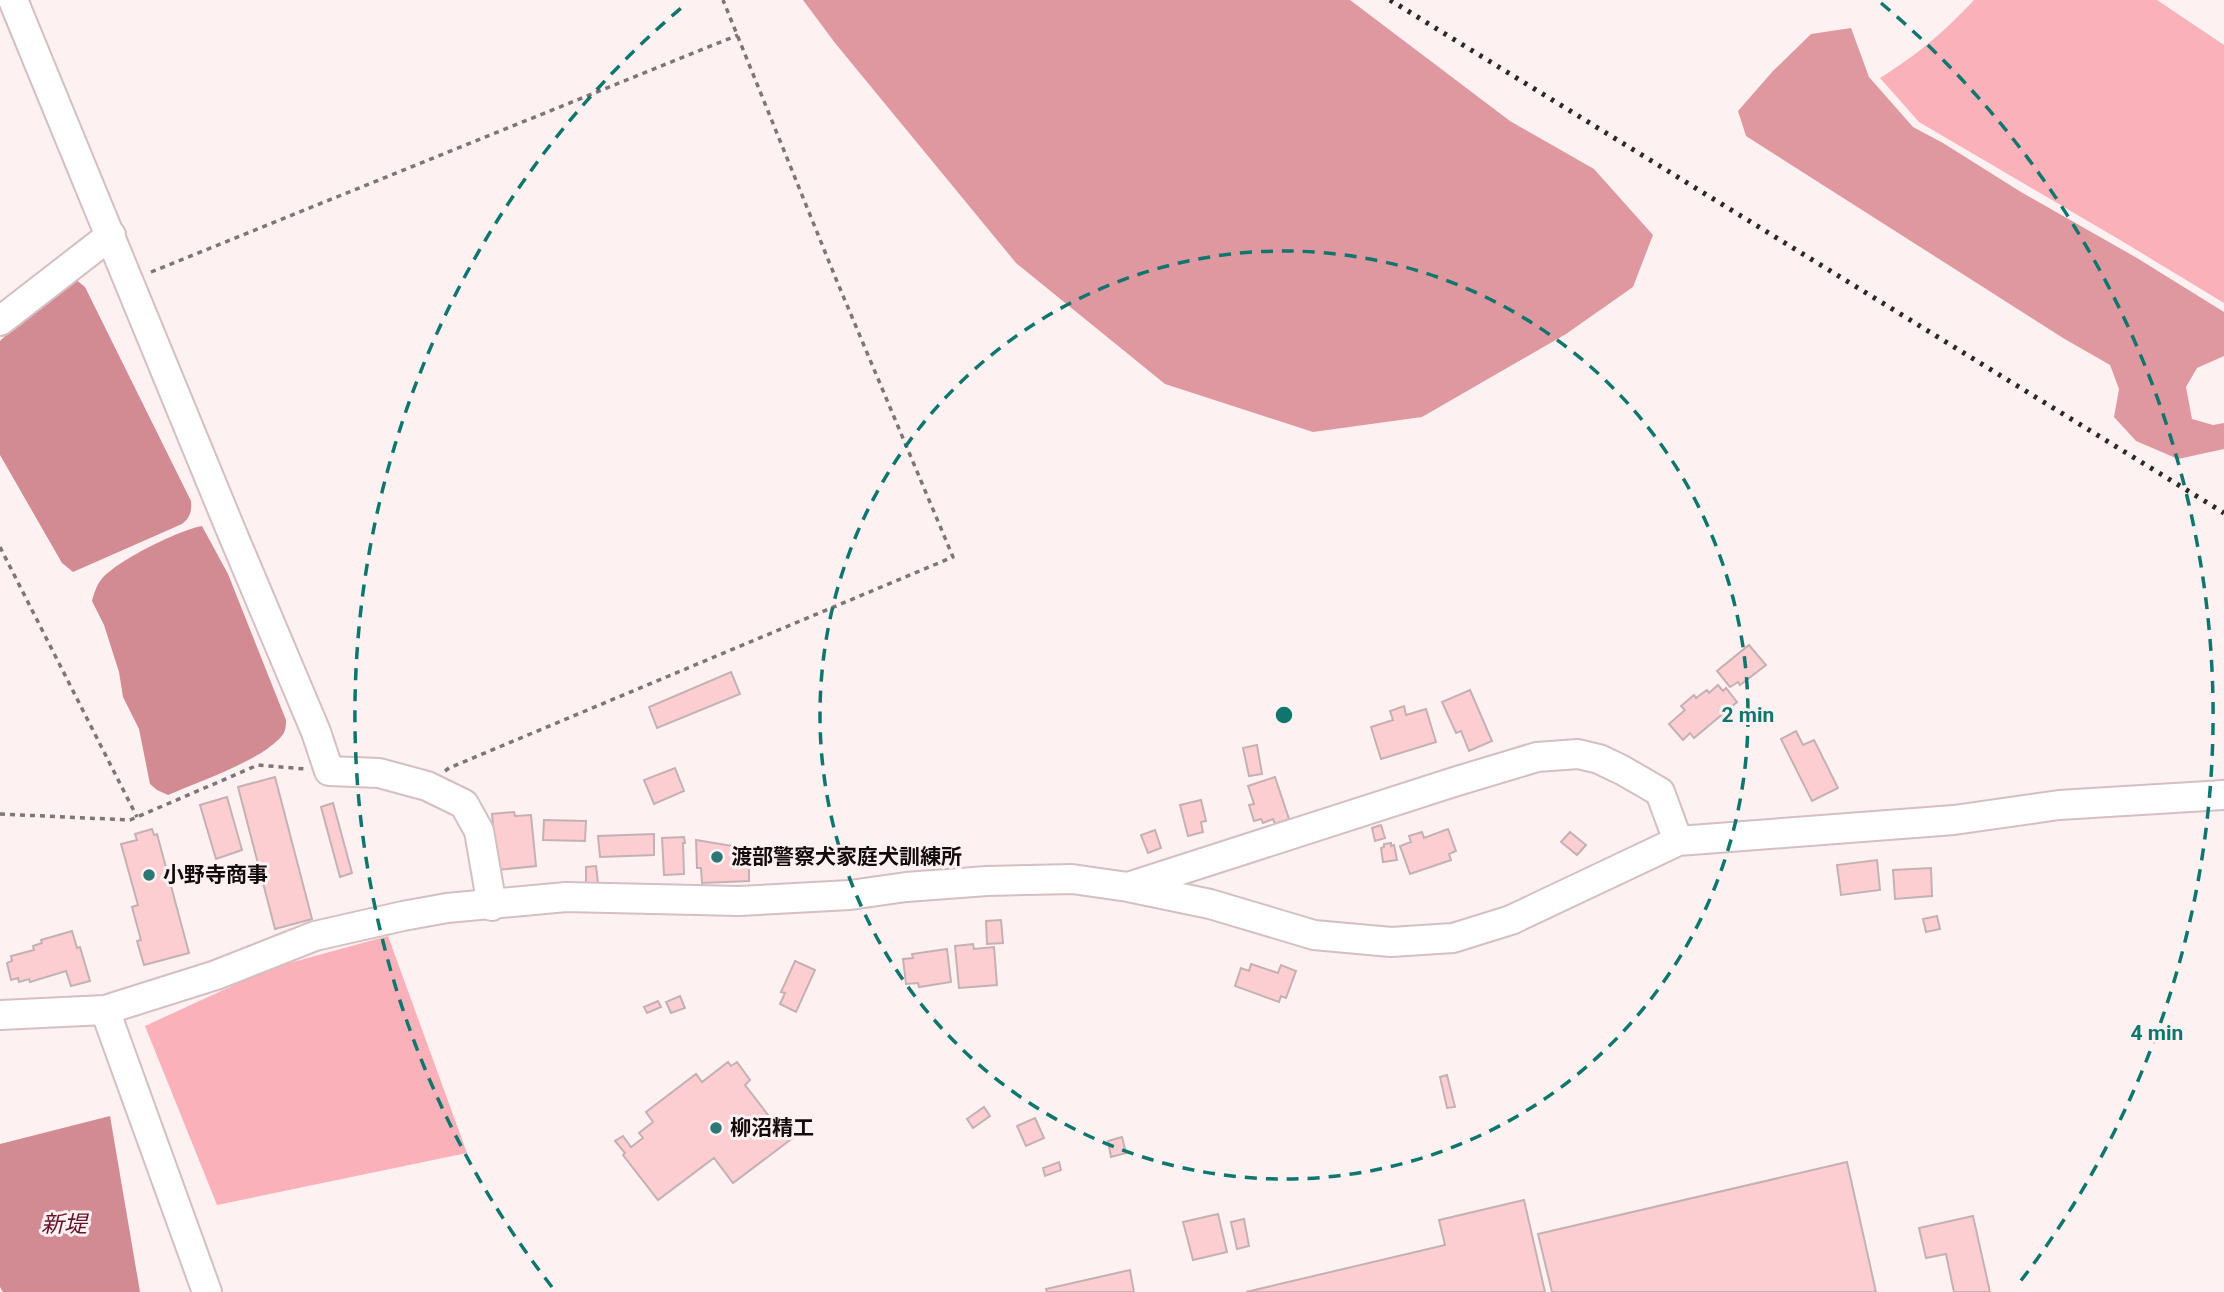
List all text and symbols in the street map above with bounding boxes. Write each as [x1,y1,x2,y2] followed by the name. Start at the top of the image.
[1272,703,1296,727] centre of rings
[1722,703,1774,727] text: 2 min
[731,845,962,869] place label: 渡部警察犬家庭犬訓練所
[709,849,725,865] marker: 渡部警察犬家庭犬訓練所
[163,863,268,887] place label: 小野寺商事
[141,867,157,883] marker: 小野寺商事
[2131,1021,2183,1045] text: 4 min
[730,1116,814,1140] place label: 柳沼精工
[708,1120,724,1136] marker: 柳沼精工
[41,1211,90,1238] water label: 新堤

